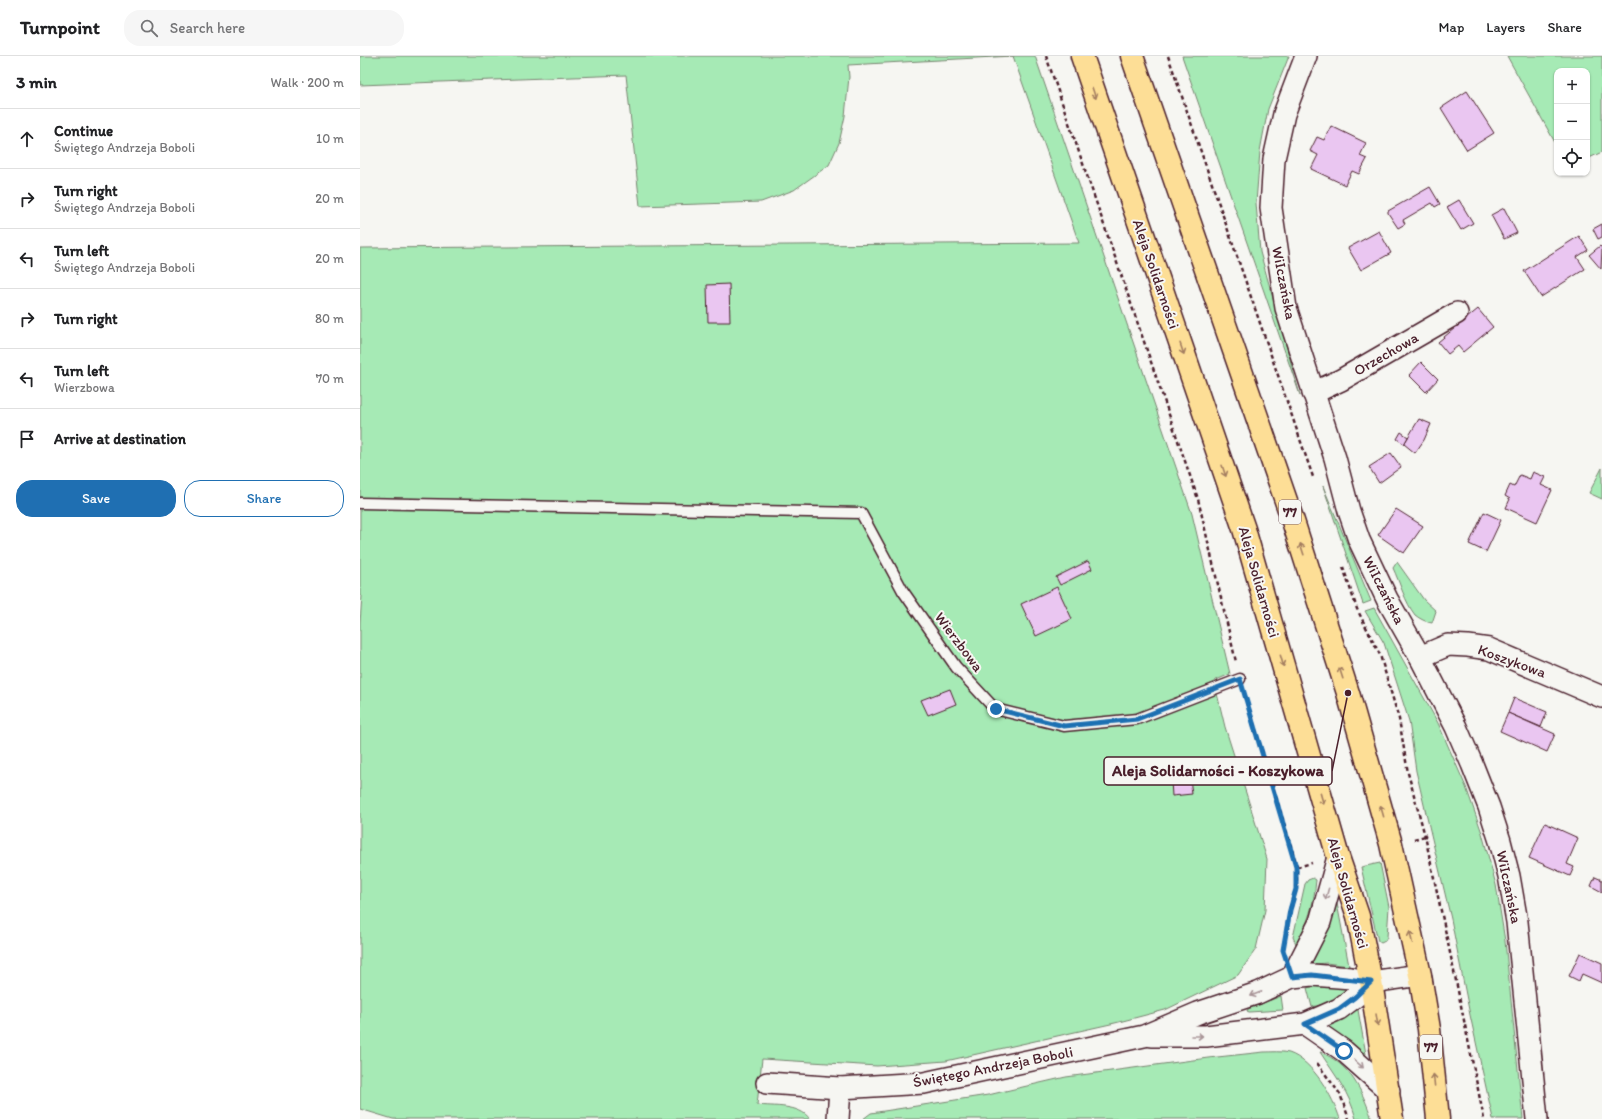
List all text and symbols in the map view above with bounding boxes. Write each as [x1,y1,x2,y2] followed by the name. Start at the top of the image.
[124,10,404,46] search box
[20,16,100,39] text: Turnpoint
[138,17,160,39] icon: search
[170,19,245,37] text: Search here
[1439,19,1464,36] text: Map
[1486,19,1525,36] text: Layers
[1547,19,1582,36] text: Share
[1554,68,1590,176] map controls
[1554,68,1590,104] button: +
[16,72,57,92] text: 3 min
[271,75,344,90] text: Walk · 200 m
[1091,87,1099,99] one-way arrow
[1554,104,1590,140] button: −
[54,122,113,140] text: Continue
[16,128,38,150] icon: ahead
[316,131,344,146] text: 10 m
[54,140,195,155] text: Świętego Andrzeja Boboli
[1554,140,1590,176] button: locate
[54,182,118,200] text: Turn right
[16,188,38,210] icon: right
[315,191,344,206] text: 20 m
[54,200,195,215] text: Świętego Andrzeja Boboli
[1129,217,1183,331] street label: Aleja Solidarności
[54,242,109,260] text: Turn left
[1268,245,1300,321] street label: WiIczańska
[16,248,38,270] icon: left
[315,251,344,266] text: 20 m
[54,260,195,275] text: Świętego Andrzeja Boboli
[16,308,38,330] icon: right
[54,310,118,328] text: Turn right
[315,311,344,326] text: 80 m
[1351,328,1422,380] street label: Orzechowa
[1178,342,1186,354] one-way arrow
[54,362,109,380] text: Turn left
[16,368,38,390] icon: left
[316,371,344,386] text: 70 m
[54,380,115,395] text: Wierzbowa
[16,428,38,450] icon: arrive
[54,430,186,448] text: Arrive at destination
[1221,465,1228,478] one-way arrow
[16,480,176,517] button: Save
[184,480,344,517] button: Share
[1279,500,1301,524] road number: 77
[1235,524,1283,640] street label: Aleja Solidarności
[1298,542,1305,555] one-way arrow
[1359,553,1409,627] street label: WiIczańska
[931,609,987,676] street label: Wierzbowa
[1475,640,1549,682] street label: Koszykowa
[1279,654,1286,667] one-way arrow
[1337,666,1344,679] one-way arrow
[987,700,1005,718] route end
[1104,757,1332,785] callout: Aleja Solidarności - Koszykowa
[1111,761,1325,781] text: Aleja Solidarności - Koszykowa
[1319,793,1326,806] one-way arrow
[1378,804,1385,817] one-way arrow
[1324,835,1372,951] street label: Aleja Solidarności
[1492,849,1526,925] street label: WiIczańska
[1323,888,1330,901] one-way arrow
[1407,931,1415,944] one-way arrow
[1251,990,1263,998] one-way arrow
[1374,1013,1382,1026] one-way arrow
[1190,1032,1203,1040] one-way arrow
[1420,1035,1442,1059] road number: 77
[1335,1042,1353,1060] route start
[911,1043,1075,1091] street label: Świętego Andrzeja Boboli
[1353,1060,1364,1069] one-way arrow
[1431,1074,1438,1087] one-way arrow

